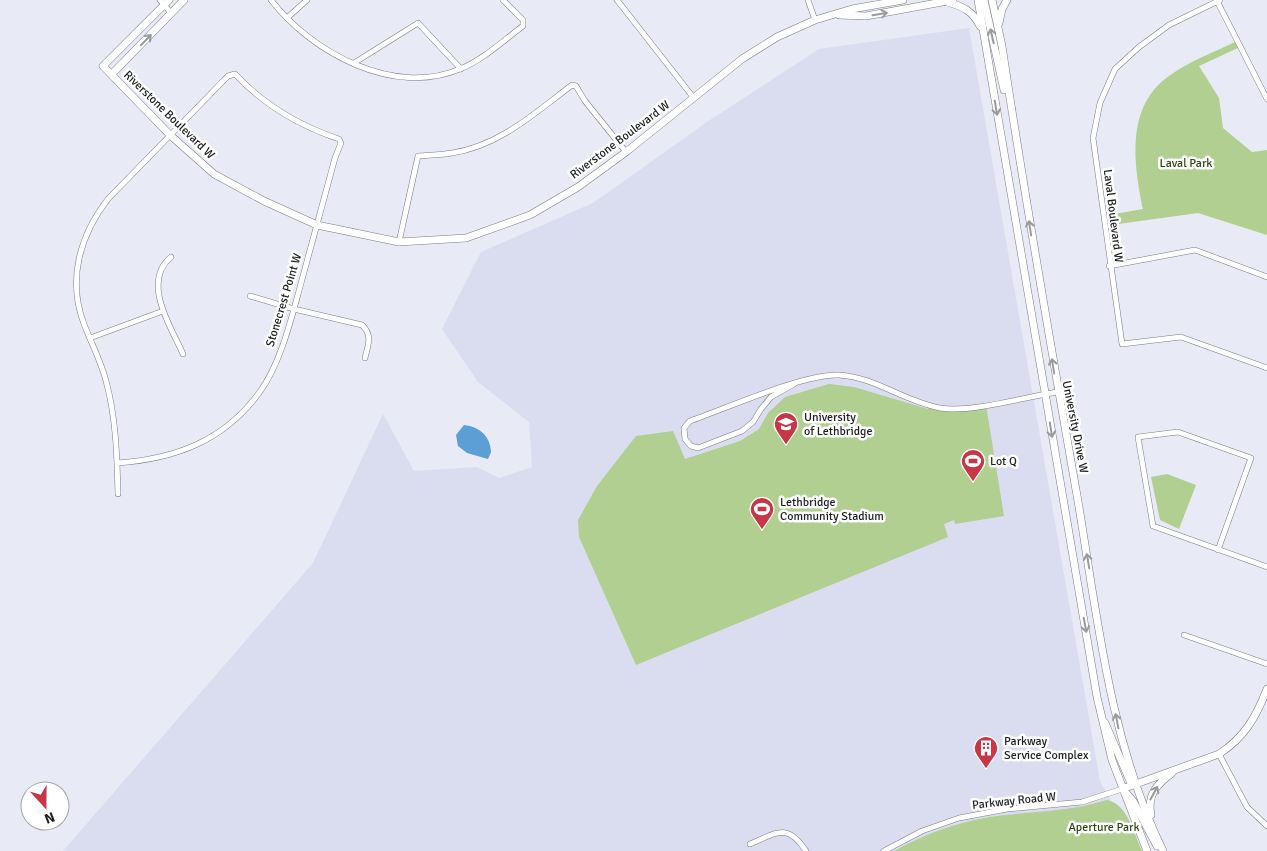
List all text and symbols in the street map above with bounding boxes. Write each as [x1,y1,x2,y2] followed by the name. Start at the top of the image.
[871,9,887,19] one-way arrow
[987,28,996,44] one-way arrow
[139,34,151,46] one-way arrow
[120,68,218,162] street label: Riverstone Boulevard W
[567,98,673,182] street label: Riverstone Boulevard W
[991,99,1001,115] one-way arrow
[1160,156,1212,171] park label: Laval Park
[1100,168,1126,264] street label: Laval Boulevard W
[1025,220,1035,236] one-way arrow
[263,251,305,349] street label: Stonecrest Point W
[1047,359,1057,375] one-way arrow
[1059,379,1091,475] street label: University Drive W
[804,410,872,439] place label: University of Lethbridge
[773,411,799,445] school or university icon: University of Lethbridge
[1047,422,1057,438] one-way arrow
[960,448,986,482] sports icon: Lot Q
[990,454,1017,469] place label: Lot Q
[780,495,884,524] place label: Lethbridge Community Stadium
[749,496,775,530] sports icon: Lethbridge Community Stadium
[1082,553,1092,569] one-way arrow
[1080,616,1090,632] one-way arrow
[1112,713,1121,729] one-way arrow
[1004,734,1089,763] place label: Parkway Service Complex
[973,735,999,769] building icon: Parkway Service Complex
[20,781,70,831] north arrow
[1149,786,1159,800] one-way arrow
[971,789,1057,813] street label: Parkway Road W
[42,808,57,827] text: N
[1068,820,1140,835] park label: Aperture Park

